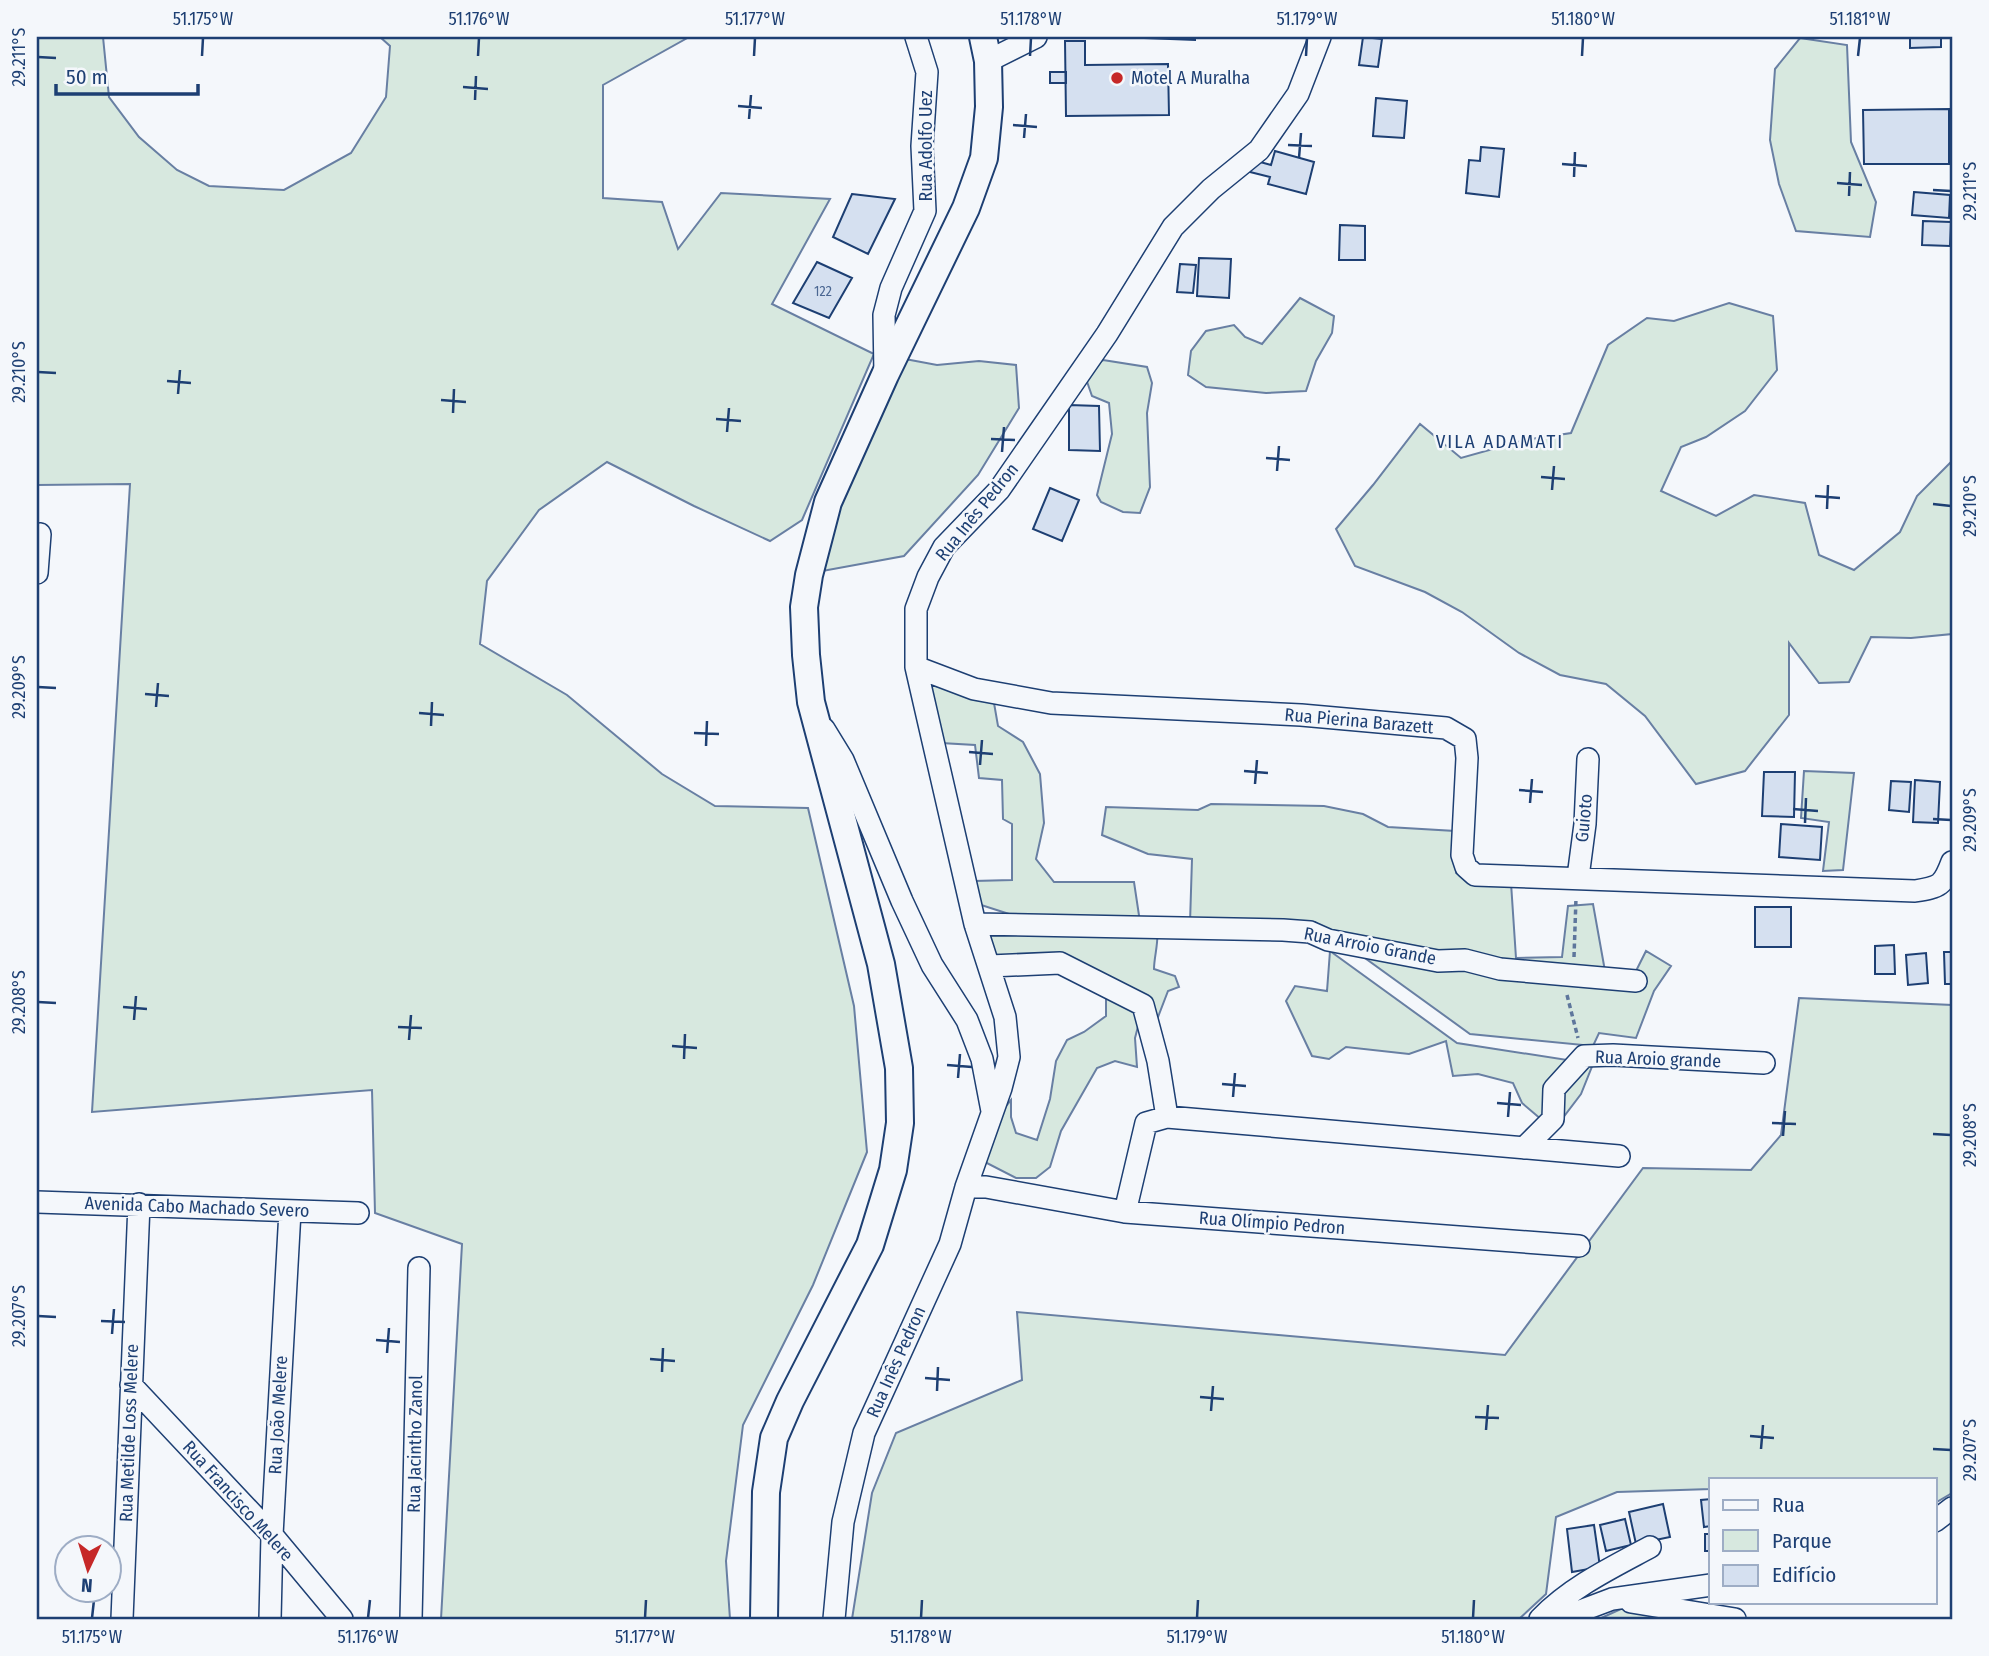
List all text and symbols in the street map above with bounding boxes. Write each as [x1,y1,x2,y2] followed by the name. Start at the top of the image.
[173,8,234,30] text: 51.175°W
[449,8,510,30] text: 51.176°W
[725,8,786,30] text: 51.177°W
[1000,8,1062,30] text: 51.178°W
[1276,8,1338,30] text: 51.179°W
[1551,8,1615,30] text: 51.180°W
[1830,8,1891,30] text: 51.181°W
[8,27,30,87] text: 29.211°S
[56,52,198,96] scale bar
[66,64,108,90] text: 50 m
[1131,67,1250,89] place label: Motel A Muralha
[1109,70,1125,86] marker: Motel A Muralha
[915,90,937,202] street label: Rua Adolfo Uez
[1959,161,1981,221] text: 29.211°S
[814,283,832,300] house number: 122
[8,341,30,403] text: 29.210°S
[1436,430,1564,453] district label: VILA ADAMATI
[931,459,1023,565] street label: Rua Inês Pedron
[1959,475,1981,537] text: 29.210°S
[8,655,30,719] text: 29.209°S
[1284,704,1434,738] street label: Rua Pierina Barazett
[1959,788,1981,852] text: 29.209°S
[1571,793,1597,843] street label: Guioto
[1302,922,1438,970] street label: Rua Arroio Grande
[8,970,30,1034] text: 29.208°S
[1595,1046,1722,1072] street label: Rua Aroio grande
[1959,1103,1981,1167] text: 29.208°S
[84,1192,310,1222] street label: Avenida Cabo Machado Severo
[1198,1207,1346,1239] street label: Rua Olímpio Pedron
[8,1285,30,1347] text: 29.207°S
[862,1303,930,1421] street label: Rua Inês Pedron
[115,1343,143,1522] street label: Rua Metilde Loss Melere
[264,1355,292,1475] street label: Rua João Melere
[403,1375,427,1513] street label: Rua Jacintho Zanol
[1959,1419,1981,1481] text: 29.207°S
[178,1436,298,1566] street label: Rua Francisco Melere
[1709,1478,1937,1604] legend
[1772,1492,1805,1518] text: Rua
[1772,1528,1832,1554] text: Parque
[52,1534,122,1604] north arrow
[1772,1562,1836,1588] text: Edifício
[80,1574,93,1597] text: N
[62,1626,123,1648] text: 51.175°W
[338,1626,399,1648] text: 51.176°W
[615,1626,676,1648] text: 51.177°W
[890,1626,952,1648] text: 51.178°W
[1166,1626,1228,1648] text: 51.179°W
[1441,1626,1505,1648] text: 51.180°W

